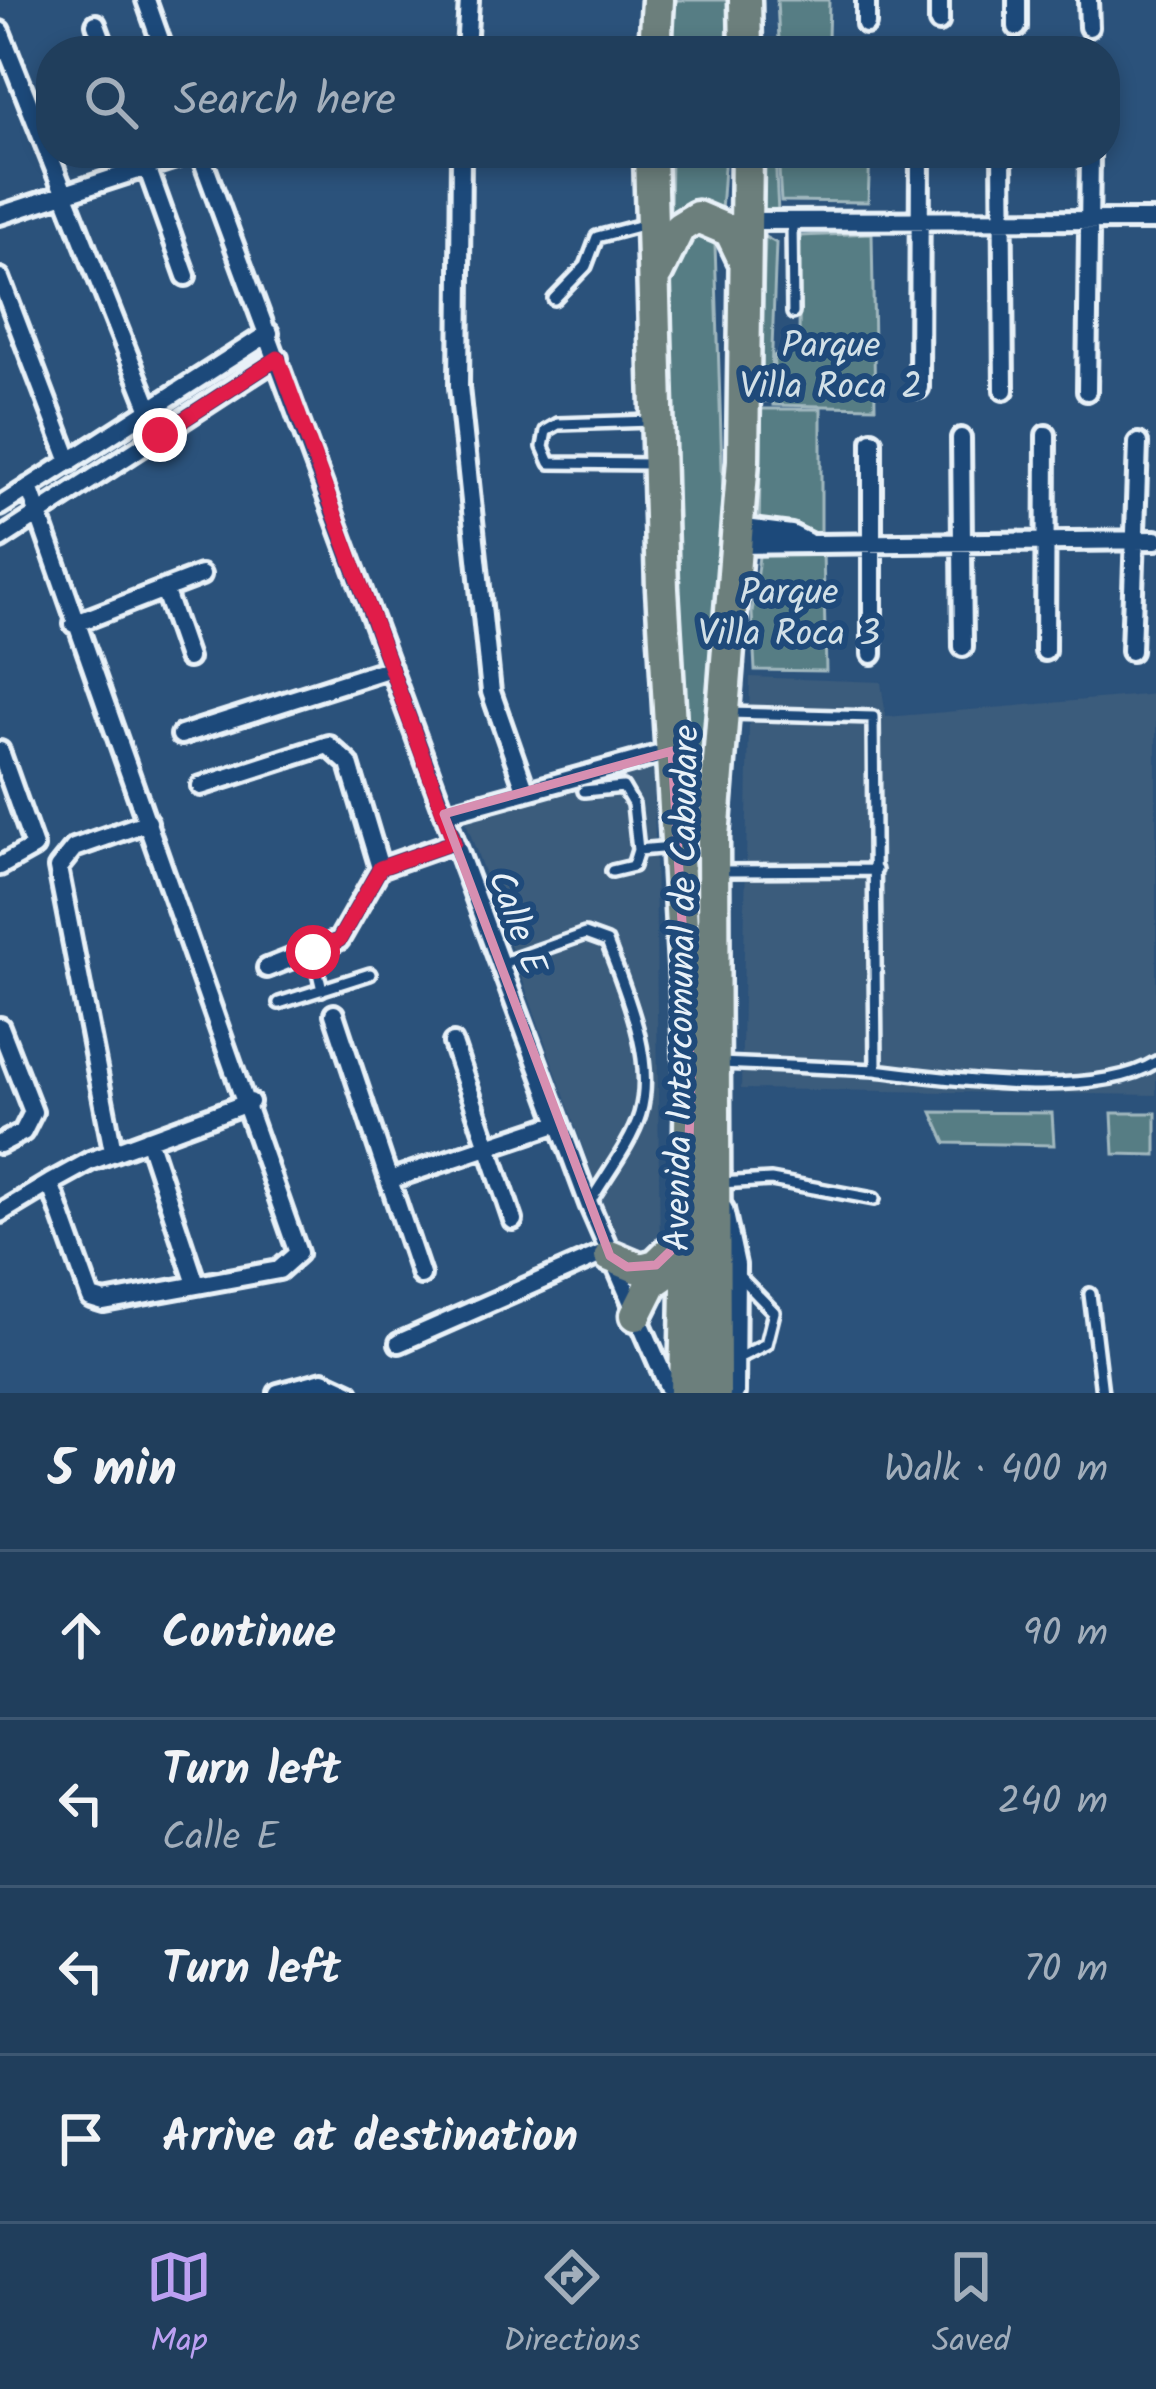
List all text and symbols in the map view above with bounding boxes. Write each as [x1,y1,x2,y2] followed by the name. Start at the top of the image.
[36,36,1120,168] search box
[174,66,396,138] text: Search here
[78,69,144,135] icon: search
[740,319,922,417] park label: Parque Villa Roca 2
[133,408,187,462] route end
[698,566,880,664] park label: Parque Villa Roca 3
[650,724,717,1252] street label: Avenida Intercomunal de Cabudare
[470,863,561,984] street label: Calle E
[286,925,340,979] route start
[48,1431,177,1512] text: 5 min
[884,1440,1108,1502] text: Walk · 400 m
[162,1599,336,1671] text: Continue
[48,1602,114,1668] icon: ahead
[1023,1604,1108,1666] text: 90 m
[162,1736,341,1808] text: Turn left
[48,1770,114,1836] icon: left
[998,1772,1108,1834] text: 240 m
[162,1808,279,1870] text: Calle E
[162,1935,341,2007] text: Turn left
[48,1938,114,2004] icon: left
[1024,1940,1108,2002] text: 70 m
[162,2103,578,2175] text: Arrive at destination
[48,2106,114,2172] icon: arrive
[146,2244,212,2369] tab: Map
[503,2244,640,2369] tab: Directions
[932,2244,1010,2369] tab: Saved

